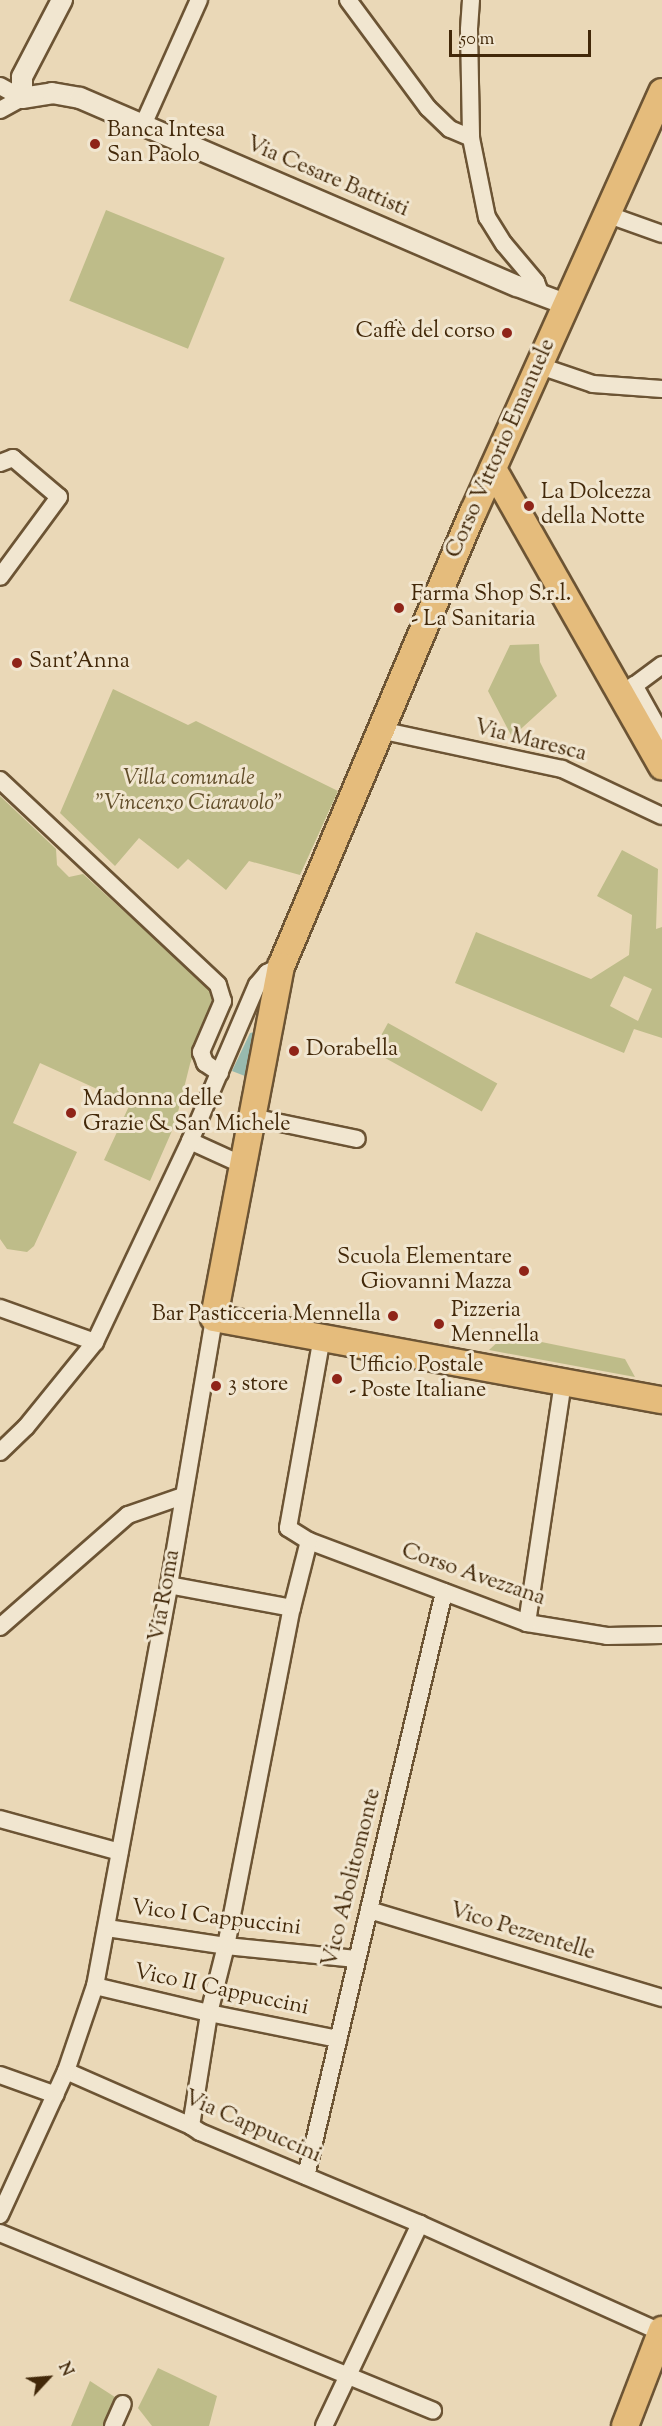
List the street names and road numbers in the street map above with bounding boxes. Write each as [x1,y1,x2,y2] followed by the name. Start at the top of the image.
[242,132,412,224] street label: Via Cesare Battisti
[442,335,562,563] street label: Corso Vittorio Emanuele
[471,715,589,769] street label: Via Maresca
[398,1539,548,1613] street label: Corso Avezzana
[145,1548,187,1644] street label: Via Roma
[318,1786,388,1970] street label: Vico Abolitomonte
[130,1895,302,1943] street label: Vico I Cappuccini
[446,1898,598,1968] street label: Vico Pezzentelle
[131,1960,311,2022] street label: Vico II Cappuccini
[179,2086,325,2170] street label: Via Cappuccini

